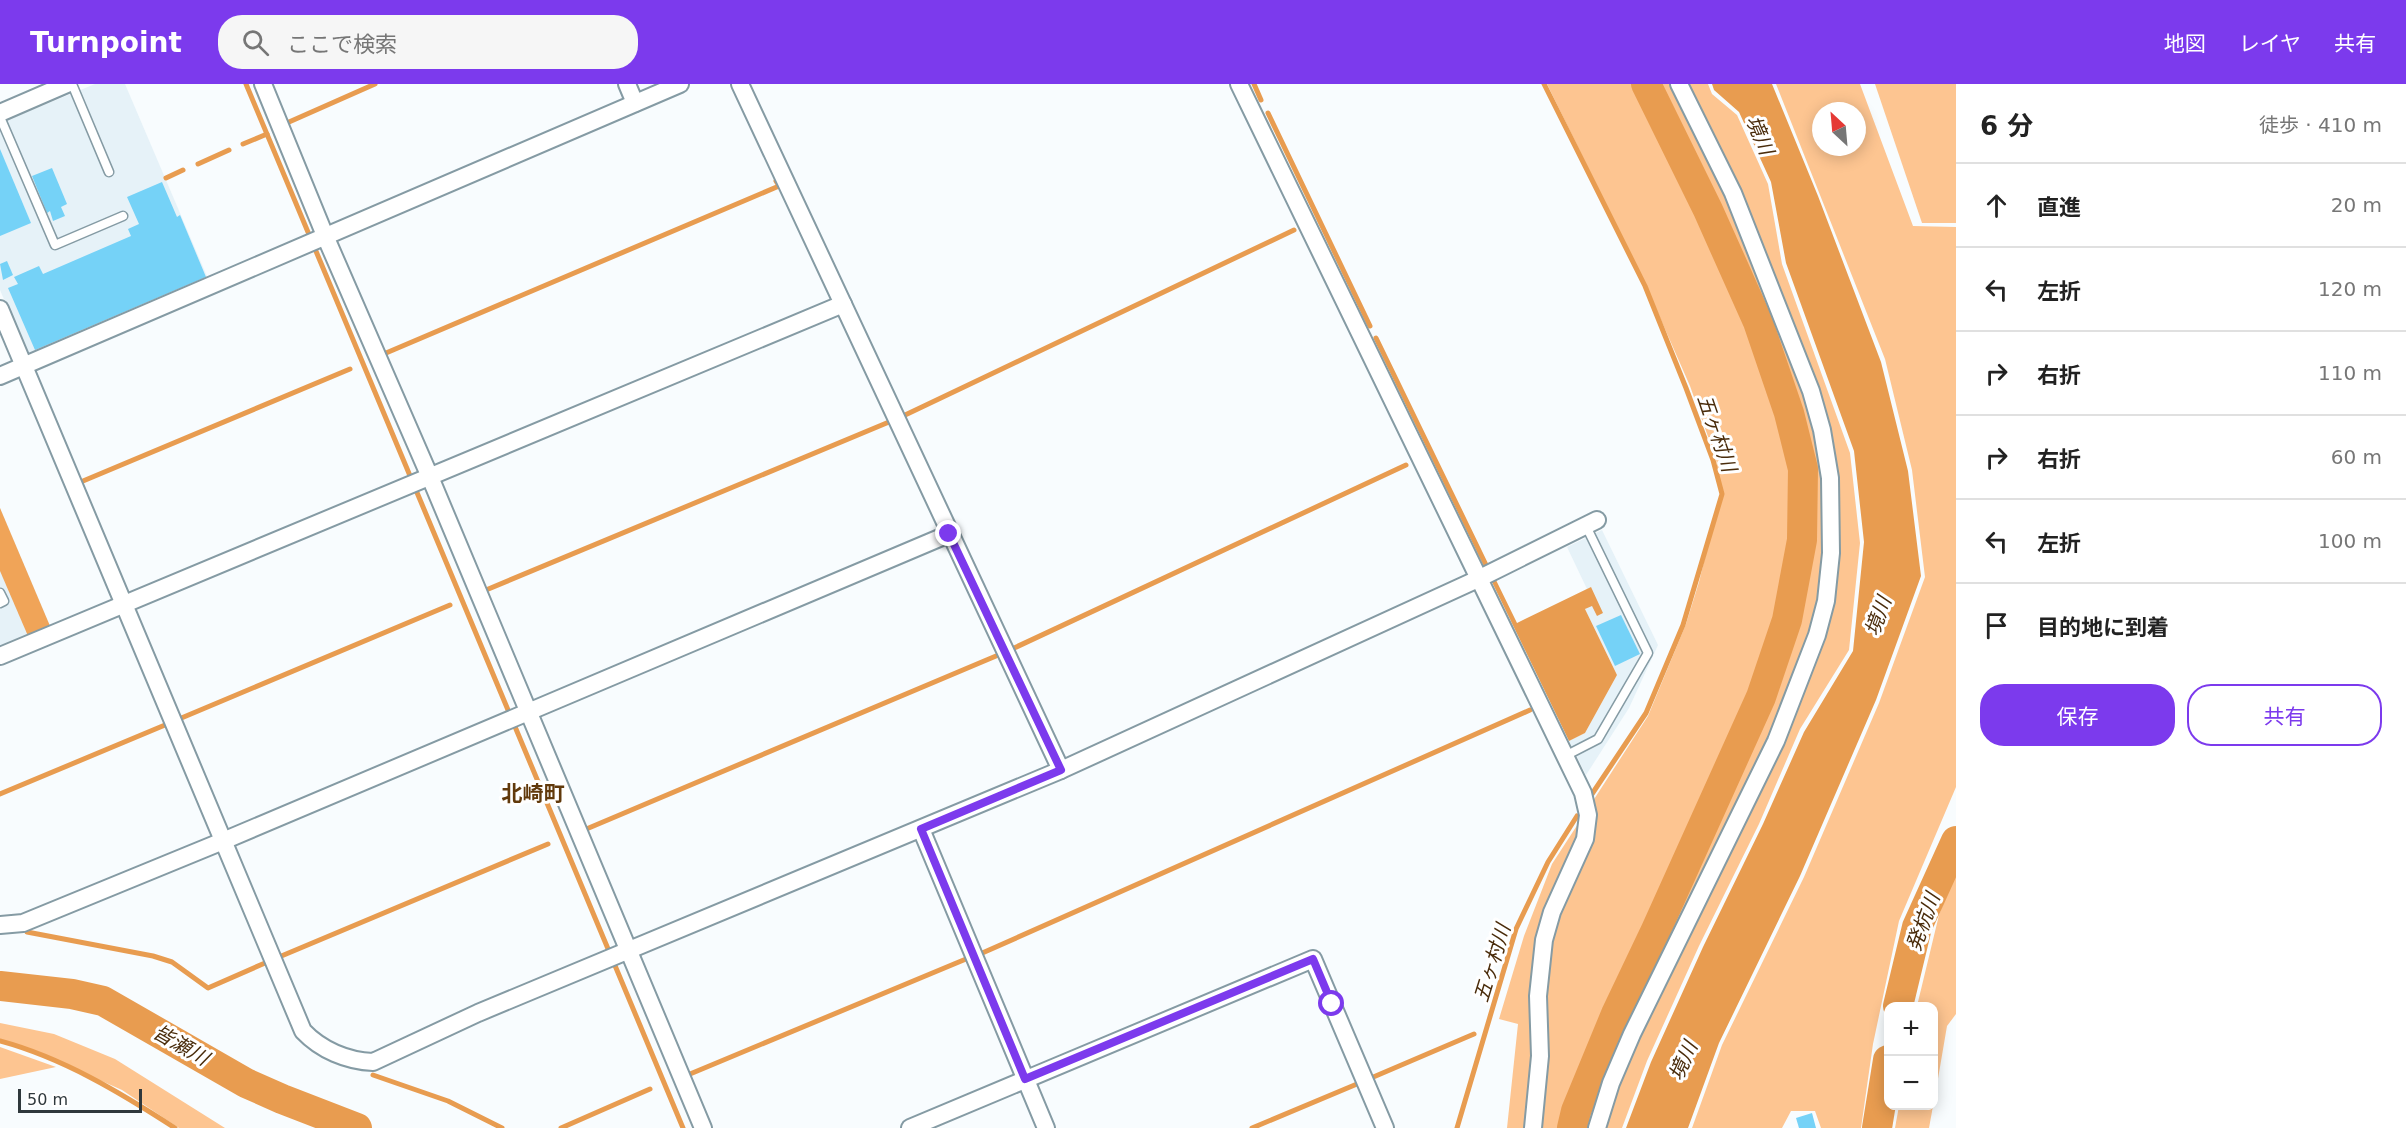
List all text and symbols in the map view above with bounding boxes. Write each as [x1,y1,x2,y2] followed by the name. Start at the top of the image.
[218,15,638,69] search box
[30,26,182,59] text: Turnpoint
[239,26,272,59] icon: search
[287,32,397,57] text: ここで検索
[2164,32,2206,56] text: 地図
[2239,32,2301,56] text: レイヤ
[2334,32,2376,56] text: 共有
[1812,102,1866,156] north arrow
[1980,111,2033,141] text: 6 分
[1741,112,1780,160] water label: 境川
[2259,113,2382,137] text: 徒歩 · 410 m
[1980,189,2013,222] icon: ahead
[2331,193,2382,217] text: 20 m
[2037,195,2081,220] text: 直進
[1980,273,2013,306] icon: left
[2318,277,2382,301] text: 120 m
[2037,279,2081,304] text: 左折
[1980,357,2013,390] icon: right
[2318,361,2382,385] text: 110 m
[2037,363,2081,388] text: 右折
[1693,391,1742,477] water label: 五ヶ村川
[1980,441,2013,474] icon: right
[2331,445,2382,469] text: 60 m
[2037,447,2081,472] text: 右折
[935,520,961,546] route end
[1980,525,2013,558] icon: left
[2318,529,2382,553] text: 100 m
[2037,531,2081,556] text: 左折
[1860,591,1897,639] water label: 境川
[1980,609,2013,642] icon: arrive
[2037,615,2169,640] text: 目的地に到着
[1980,684,2175,746] button: 保存
[2187,684,2382,746] button: 共有
[502,782,565,806] district label: 北崎町
[1901,888,1945,954] water label: 発杭川
[1469,919,1516,1005] water label: 五ヶ村川
[1318,990,1344,1016] route start
[1884,1002,1938,1110] map controls
[1884,1002,1938,1056] button: +
[149,1020,215,1071] water label: 皆瀬川
[1664,1036,1703,1084] water label: 境川
[1884,1056,1938,1110] button: −
[18,1086,142,1114] scale bar
[27,1090,68,1109] text: 50 m

